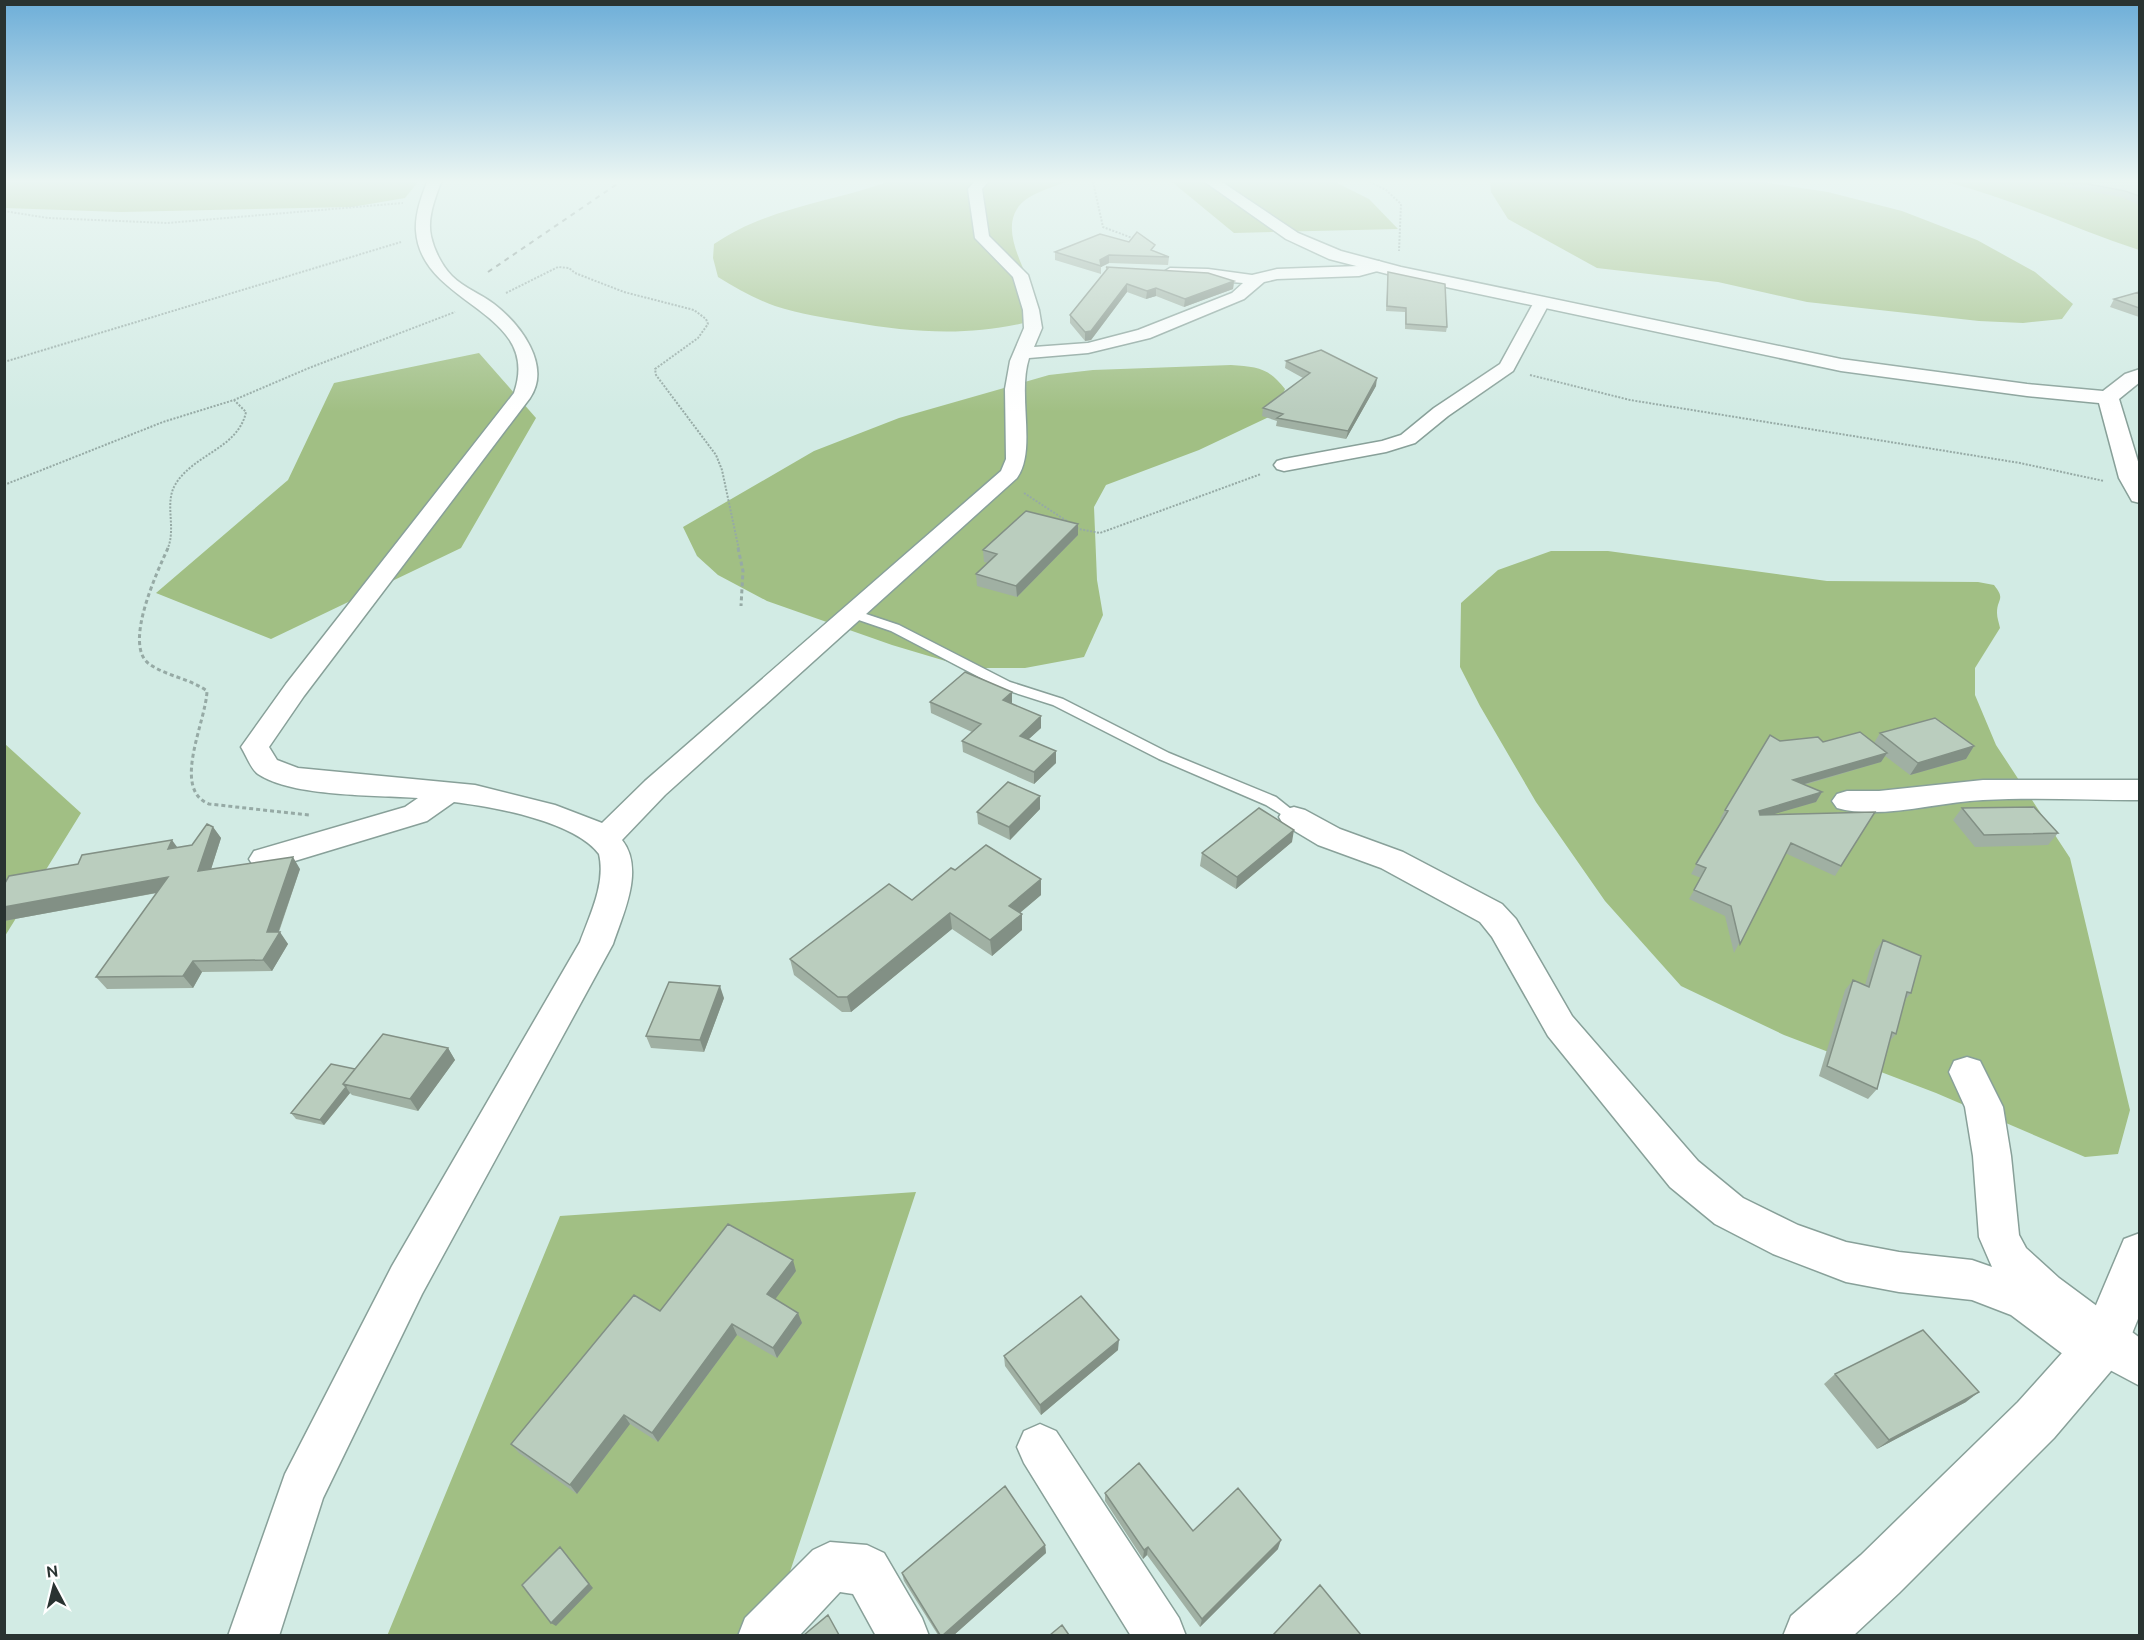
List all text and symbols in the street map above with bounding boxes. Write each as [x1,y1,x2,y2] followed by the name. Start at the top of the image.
[24,1556,84,1616] north arrow
[45,1561,59,1581] text: N

